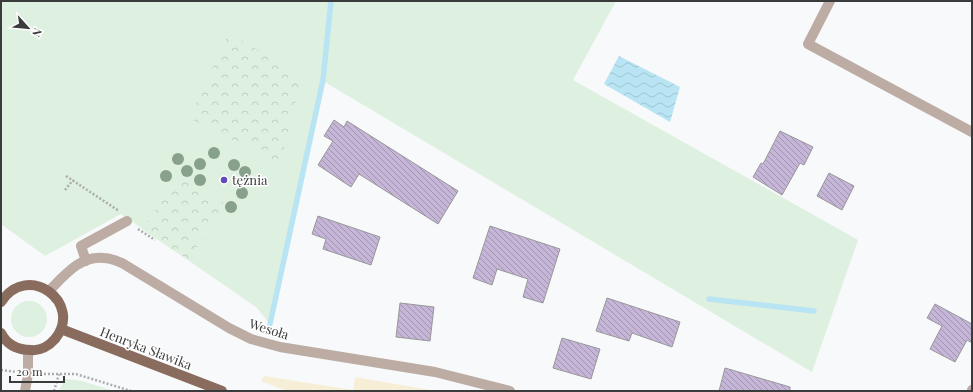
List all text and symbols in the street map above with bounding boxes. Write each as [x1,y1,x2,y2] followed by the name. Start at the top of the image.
[8,8,48,48] north arrow
[29,26,46,40] text: N
[232,171,268,188] place label: tężnia
[219,175,229,185] marker: tężnia
[246,314,291,343] street label: Wesoła
[98,322,195,373] street label: Henryka Sławika
[10,358,64,384] scale bar
[16,363,43,379] text: 20 m

